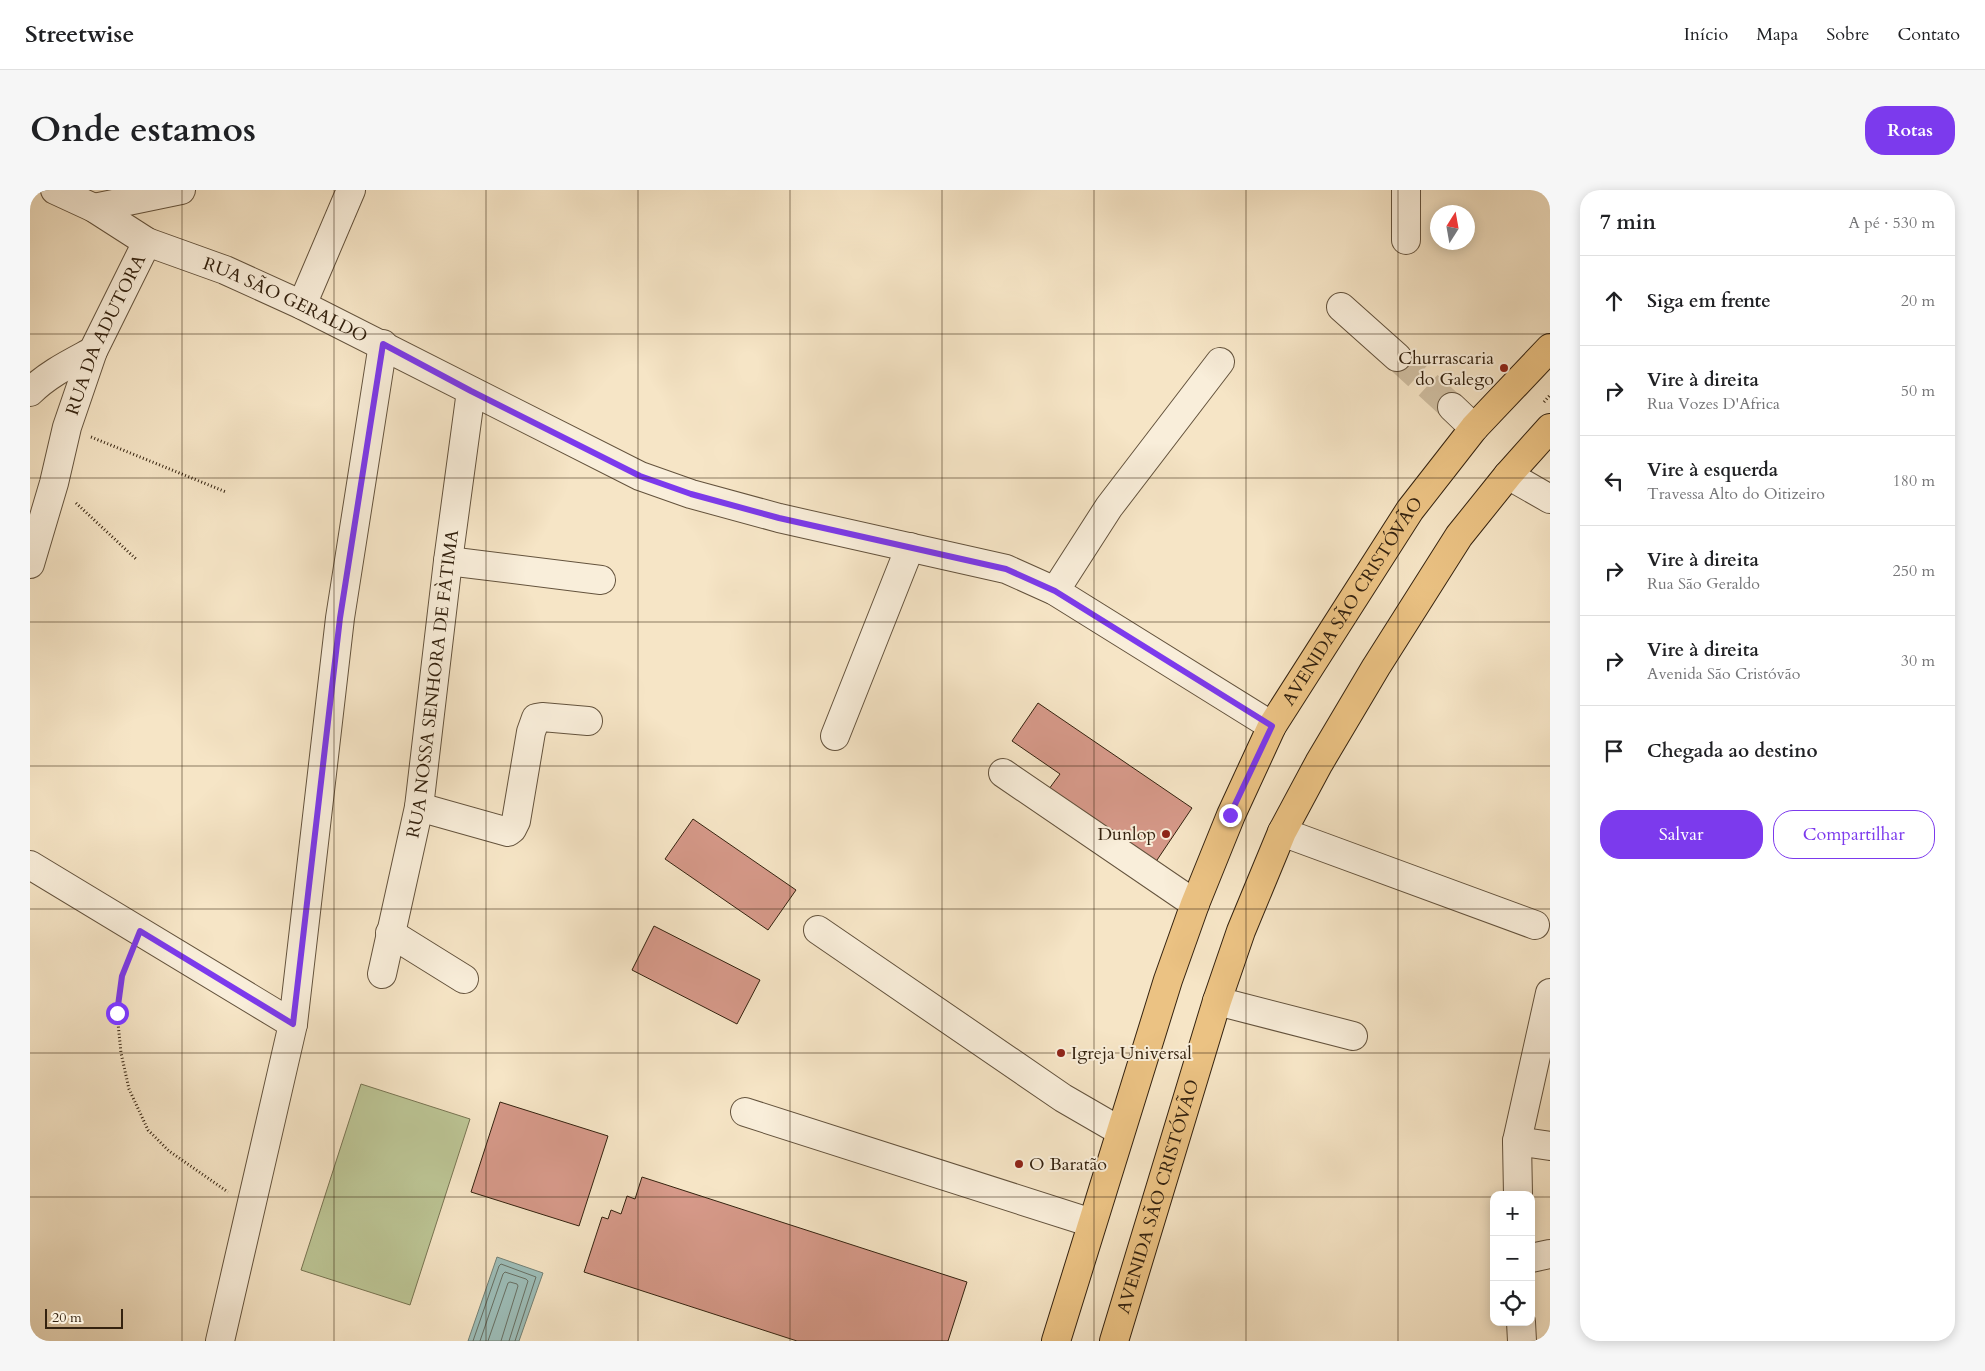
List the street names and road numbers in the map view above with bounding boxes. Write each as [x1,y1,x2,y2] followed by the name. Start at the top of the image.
[59,250,152,418] street label: RUA DA ADUTORA
[200,251,372,349] street label: RUA SÃO GERALDO
[1276,491,1428,710] street label: AVENIDA SÃO CRISTÓVÃO
[400,528,465,840] street label: RUA NOSSA SENHORA DE FÀTIMA
[1111,1076,1205,1317] street label: AVENIDA SÃO CRISTÓVÃO

